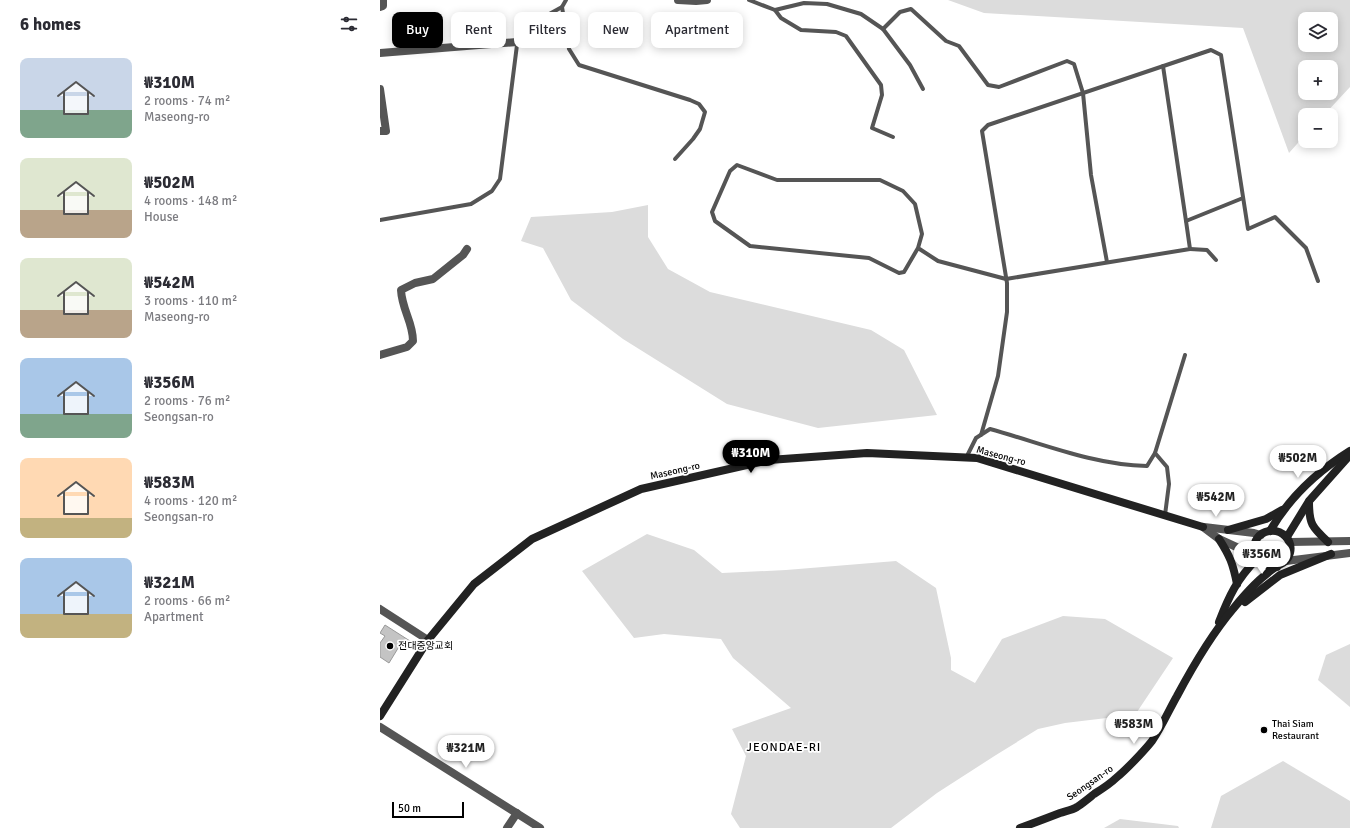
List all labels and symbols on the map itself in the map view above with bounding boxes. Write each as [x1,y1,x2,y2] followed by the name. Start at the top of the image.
[723,440,779,474] pin: ₩310M
[975,444,1027,468] street label: Maseong-ro
[1270,445,1326,479] pin: ₩502M
[649,459,701,483] street label: Maseong-ro
[1188,484,1244,518] pin: ₩542M
[1234,541,1290,575] pin: ₩356M
[398,640,453,652] place label: 전대중앙교회
[385,641,395,651] marker: 전대중앙교회
[1106,711,1162,745] pin: ₩583M
[1272,718,1319,742] place label: Thai Siam Restaurant
[1259,725,1269,735] marker: Thai Siam Restaurant
[438,735,494,769] pin: ₩321M
[747,740,821,755] district label: JEONDAE-RI
[1065,763,1115,803] street label: Seongsan-ro
[392,800,464,819] scale bar

